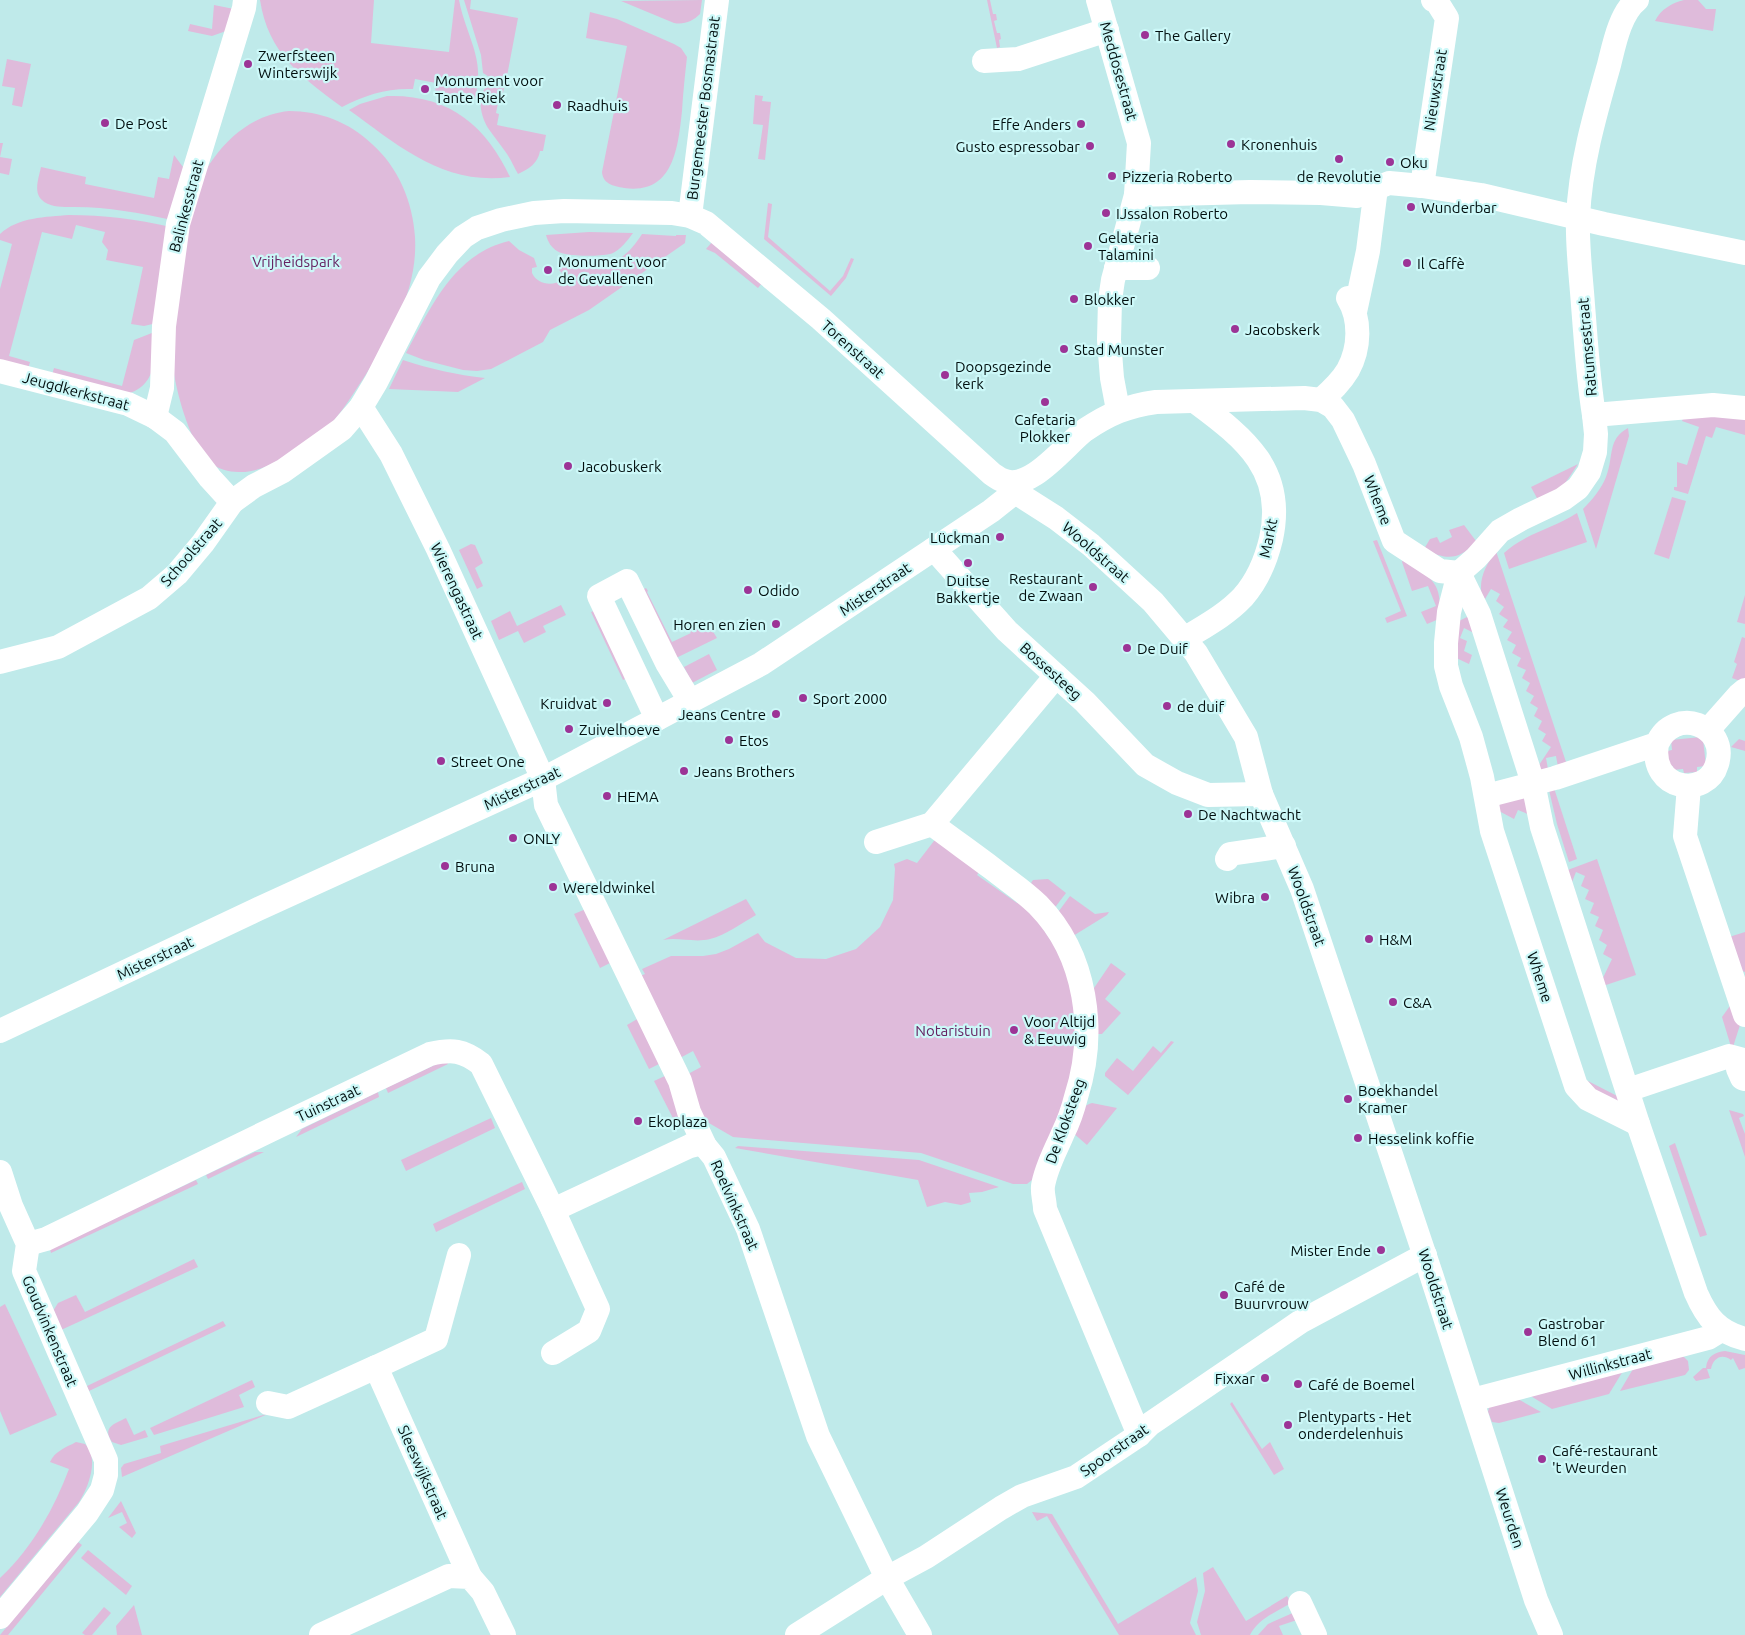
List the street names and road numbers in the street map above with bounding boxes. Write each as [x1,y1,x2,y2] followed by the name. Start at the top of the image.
[683,15,723,201] street label: Burgemeester Bosmastraat
[1097,20,1141,122] street label: Meddosestraat
[1420,48,1450,132] street label: Nieuwstraat
[166,158,207,254] street label: Balinkesstraat
[1574,297,1600,397] street label: Ratumsestraat
[818,316,888,382] street label: Torenstraat
[21,369,131,413] street label: Jeugdkerkstraat
[1361,473,1395,527] street label: Wheme
[157,515,225,589] street label: Schoolstraat
[1256,517,1280,559] street label: Markt
[1059,518,1133,586] street label: Wooldstraat
[427,540,487,642] street label: Wierengastraat
[836,559,914,619] street label: Misterstraat
[1017,639,1085,703] street label: Bossesteeg
[481,763,563,813] street label: Misterstraat
[1285,864,1329,948] street label: Wooldstraat
[114,933,196,983] street label: Misterstraat
[1524,950,1556,1004] street label: Wheme
[1042,1076,1088,1166] street label: De Kloksteeg
[294,1081,363,1125] street label: Tuinstraat
[708,1157,762,1253] street label: Roelvinkstraat
[1415,1247,1457,1331] street label: Wooldstraat
[19,1273,81,1389] street label: Goudvinkenstraat
[1567,1345,1653,1383] street label: Willinkstraat
[1077,1420,1151,1480] street label: Spoorstraat
[395,1423,451,1522] street label: Sleeswijkstraat
[1492,1486,1528,1550] street label: Weurden

